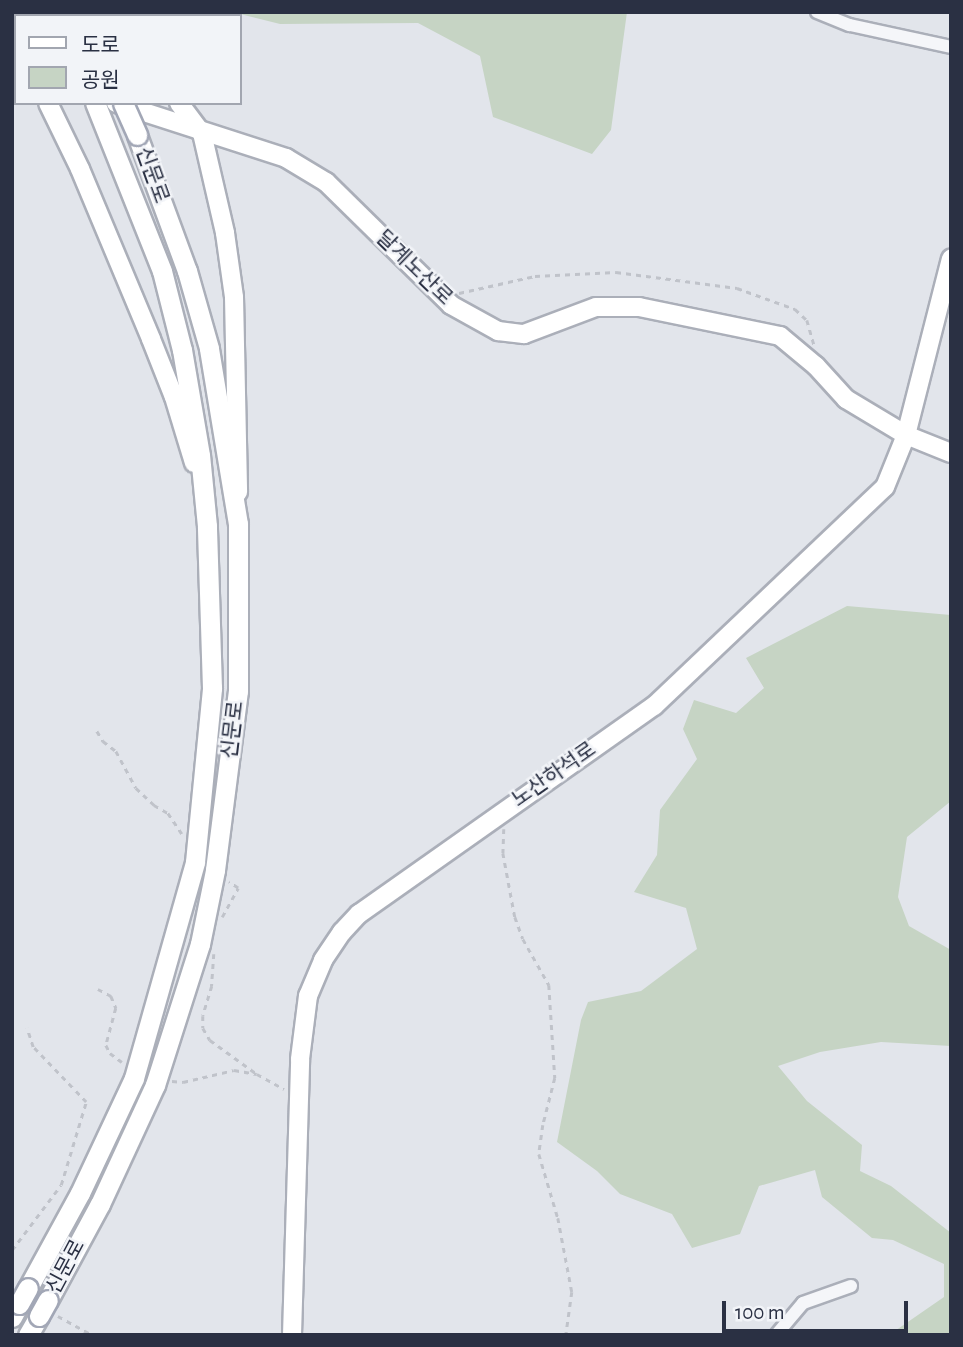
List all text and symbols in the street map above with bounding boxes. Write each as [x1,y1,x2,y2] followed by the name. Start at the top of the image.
[14,14,242,105] legend
[81,35,120,56] text: 도로
[81,70,120,91] text: 공원
[130,143,174,207] street label: 신문로
[371,225,457,311] street label: 달계노산로
[217,700,249,760] street label: 신문로
[507,737,601,813] street label: 노산하석로
[41,1235,91,1299] street label: 신문로
[725,1288,911,1332] scale bar
[735,1302,785,1323] text: 100 m

